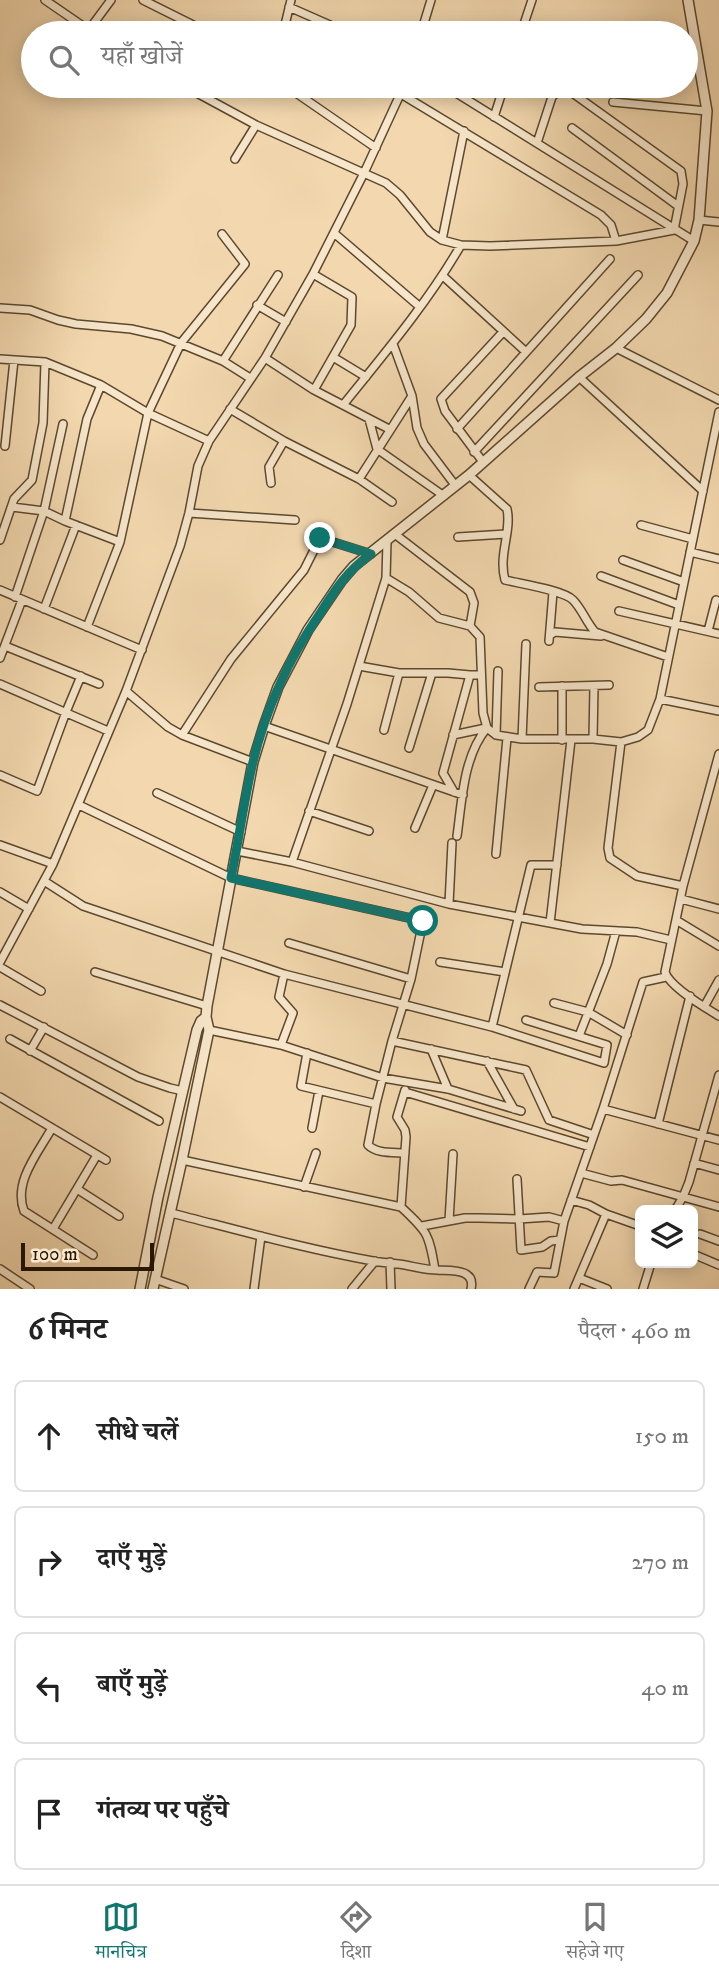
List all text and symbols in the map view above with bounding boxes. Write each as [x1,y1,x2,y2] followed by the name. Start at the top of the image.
[21,21,698,98] search box
[101,40,183,73] text: यहाँ खोजें
[45,41,83,79] icon: search
[304,522,335,553] route end
[407,905,438,936] route start
[635,1205,698,1268] map controls
[635,1205,698,1268] button: layers
[21,1240,154,1272] scale bar
[32,1243,78,1266] text: 100 m
[28,1312,107,1349] text: 6 मिनट
[578,1317,691,1346] text: पैदल · 460 m
[97,1416,178,1449] text: सीधे चलें
[30,1417,68,1455] icon: ahead
[635,1422,689,1451] text: 150 m
[97,1542,166,1575] text: दाएँ मुड़ें
[30,1543,68,1581] icon: right
[632,1548,689,1577] text: 270 m
[97,1668,167,1701] text: बाएँ मुड़ें
[30,1669,68,1707] icon: left
[641,1674,689,1703] text: 40 m
[97,1794,228,1827] text: गंतव्य पर पहुँचे
[30,1795,68,1833] icon: arrive
[95,1898,147,1970] tab: मानचित्र
[337,1898,375,1970] tab: दिशा
[566,1898,624,1970] tab: सहेजे गए

